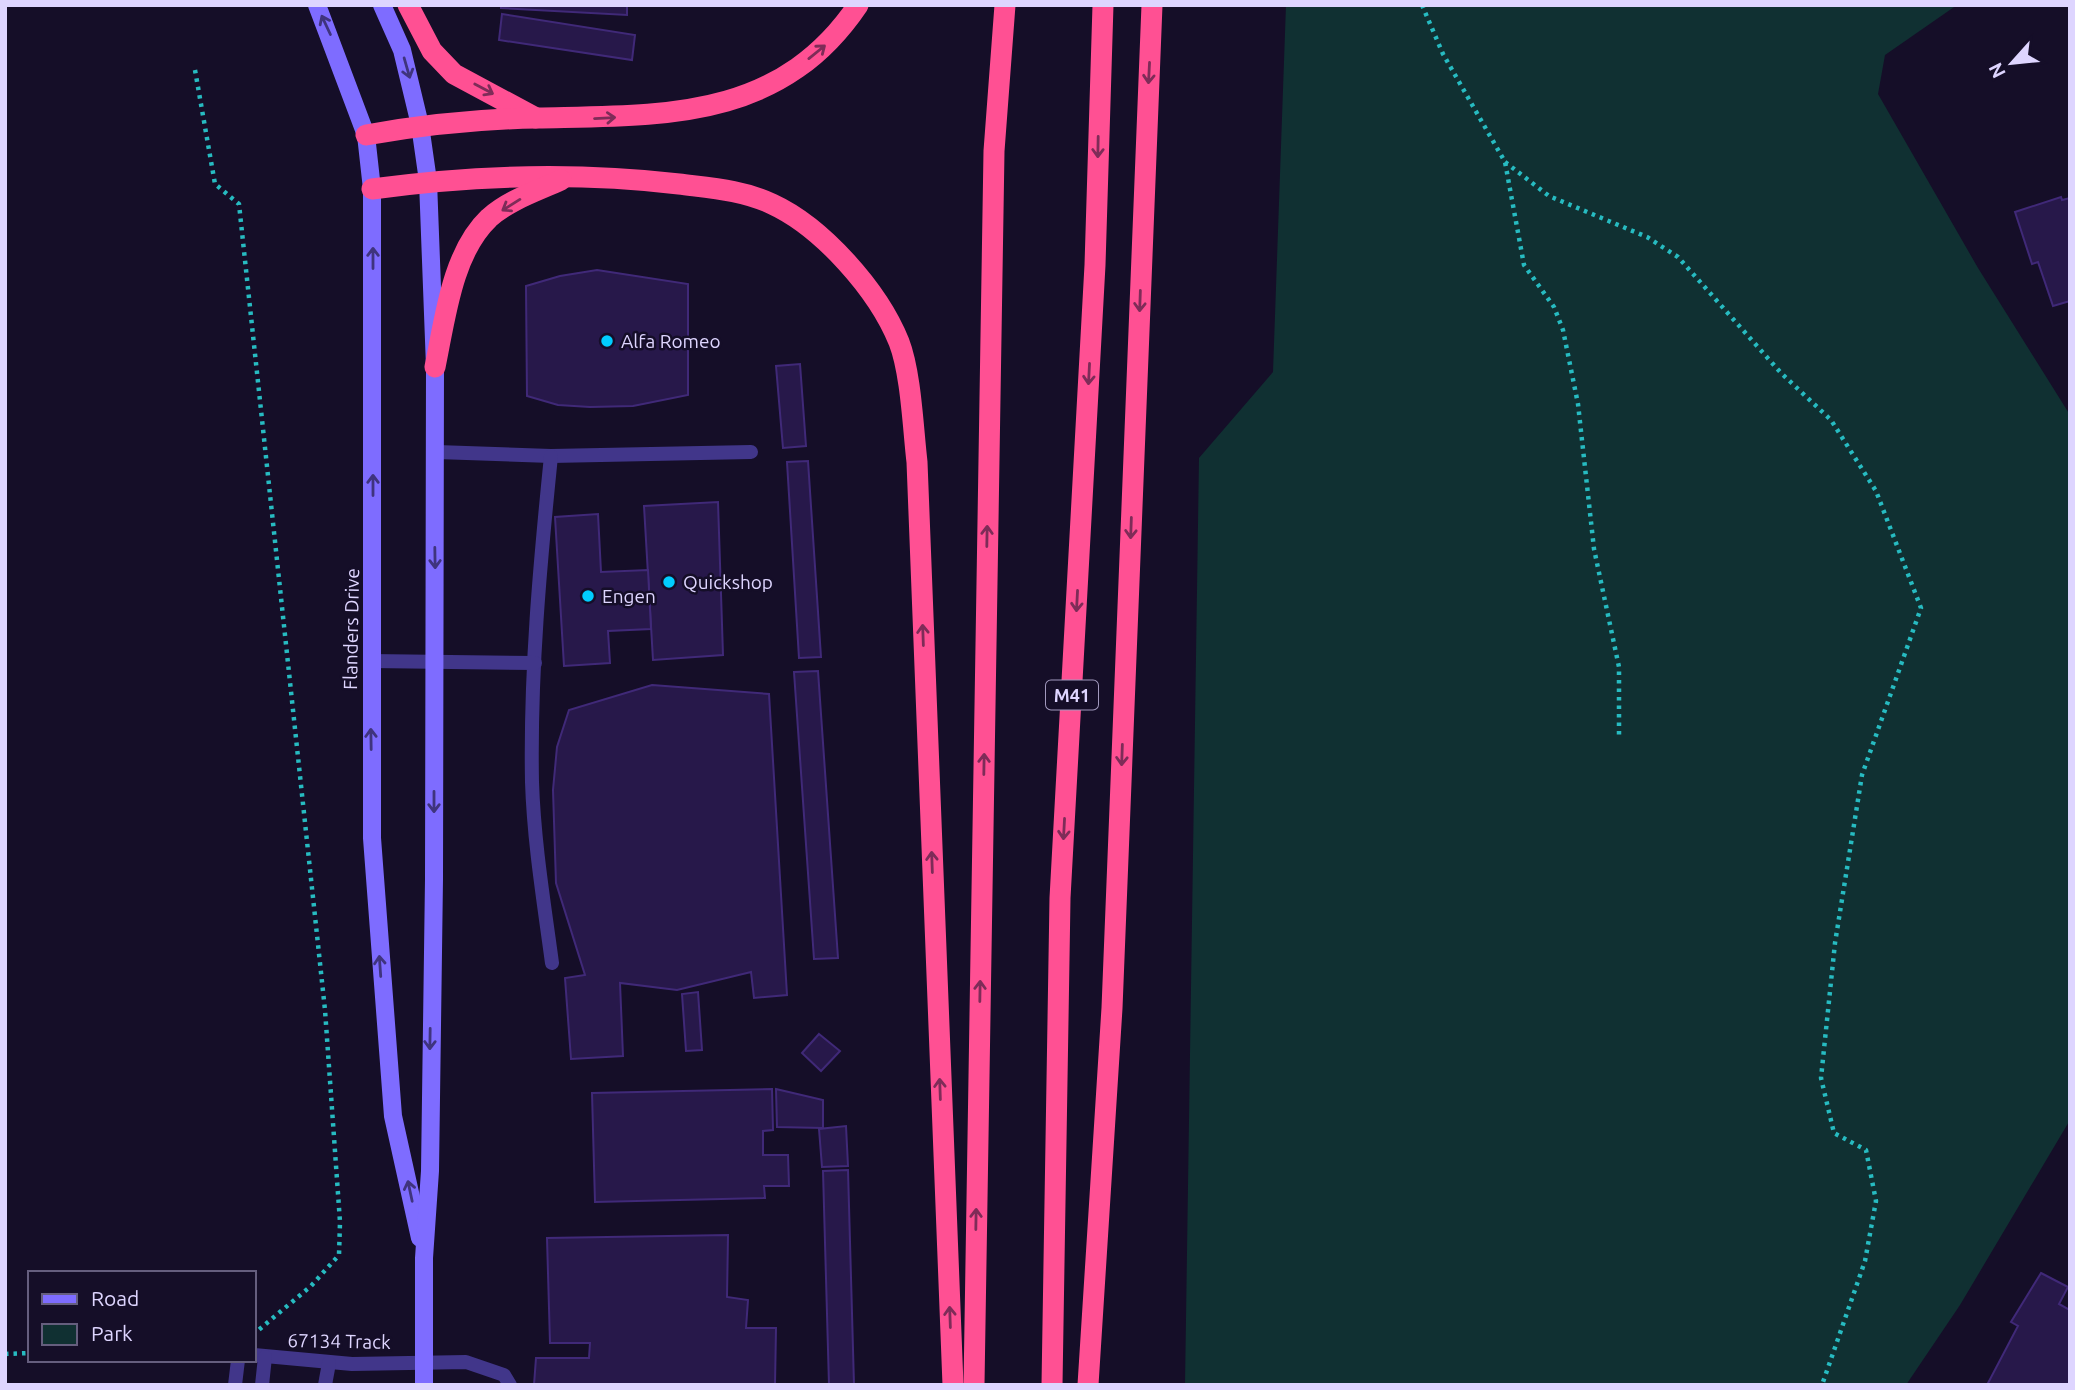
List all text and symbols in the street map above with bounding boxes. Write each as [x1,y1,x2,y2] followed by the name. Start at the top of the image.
[318,15,332,36] one-way arrow
[1977,28,2047,98] north arrow
[808,45,826,60] one-way arrow
[401,57,414,79] one-way arrow
[1984,59,2010,82] text: N
[1143,62,1156,85] one-way arrow
[473,83,494,97] one-way arrow
[593,112,616,125] one-way arrow
[1091,135,1105,158] one-way arrow
[501,198,521,212] one-way arrow
[366,247,380,270] one-way arrow
[1133,289,1147,312] one-way arrow
[621,330,721,352] place label: Alfa Romeo
[599,333,615,349] marker: Alfa Romeo
[1083,362,1096,385] one-way arrow
[366,474,380,497] one-way arrow
[1125,516,1138,539] one-way arrow
[980,525,994,548] one-way arrow
[428,546,442,569] one-way arrow
[339,568,363,690] street label: Flanders Drive
[683,571,773,593] place label: Quickshop
[661,574,677,590] marker: Quickshop
[602,585,656,607] place label: Engen
[580,588,596,604] marker: Engen
[1070,590,1083,613] one-way arrow
[917,623,930,646] one-way arrow
[1046,680,1098,710] road number: M41
[364,728,378,751] one-way arrow
[1116,744,1129,767] one-way arrow
[977,752,990,775] one-way arrow
[427,790,441,813] one-way arrow
[1057,817,1070,839] one-way arrow
[925,851,938,874] one-way arrow
[373,955,386,978] one-way arrow
[973,980,987,1003] one-way arrow
[423,1027,436,1050] one-way arrow
[934,1078,947,1101] one-way arrow
[402,1180,416,1203] one-way arrow
[970,1207,983,1230] one-way arrow
[28,1271,256,1362] legend
[91,1286,139,1310] text: Road
[943,1305,956,1328] one-way arrow
[91,1321,133,1345] text: Park
[287,1329,391,1353] street label: 67134 Track

